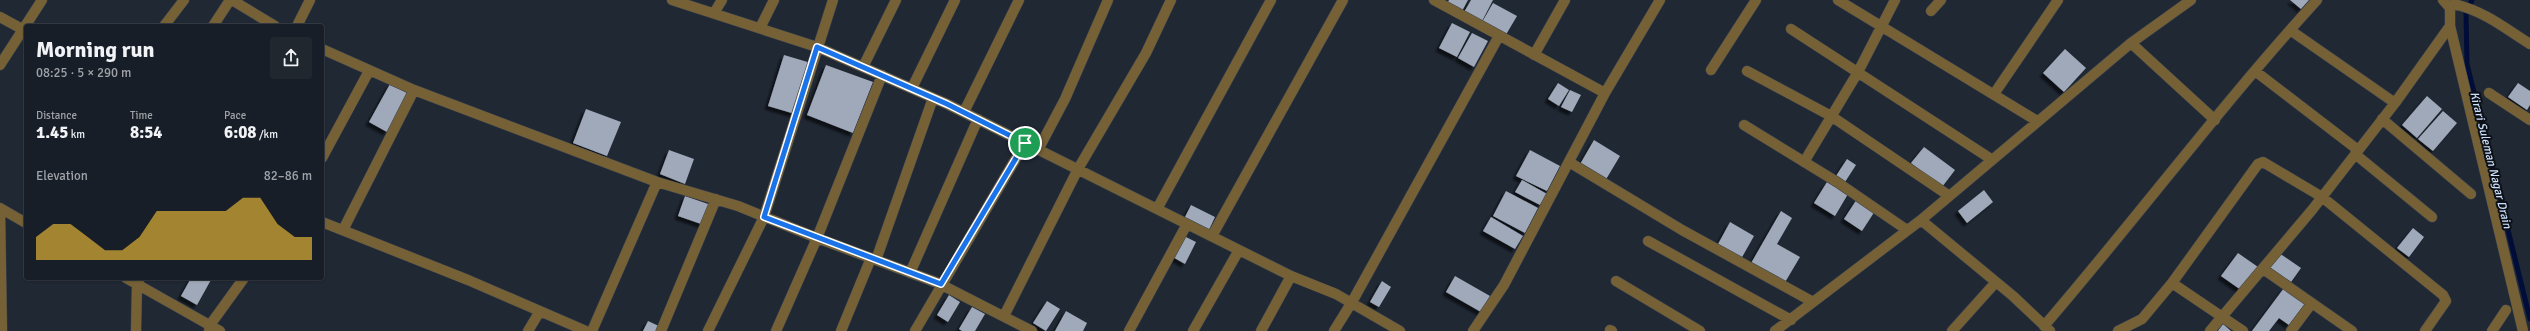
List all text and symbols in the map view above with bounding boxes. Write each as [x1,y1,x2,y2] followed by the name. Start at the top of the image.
[36,36,155,63] text: Morning run
[270,37,312,79] button: share
[36,65,131,81] text: 08:25 · 5 × 290 m
[2466,90,2515,231] water label: Kirari Suleman Nagar Drain
[36,109,77,122] text: Distance
[130,109,153,122] text: Time
[224,109,246,122] text: Pace
[36,122,68,143] text: 1.45
[130,122,163,143] text: 8:54
[224,122,257,143] text: 6:08
[1008,126,1042,160] pin
[68,128,85,141] text: km
[257,128,278,141] text: /km
[1014,132,1036,154] icon: arrive
[36,168,88,184] text: Elevation
[264,168,312,184] text: 82–86 m

